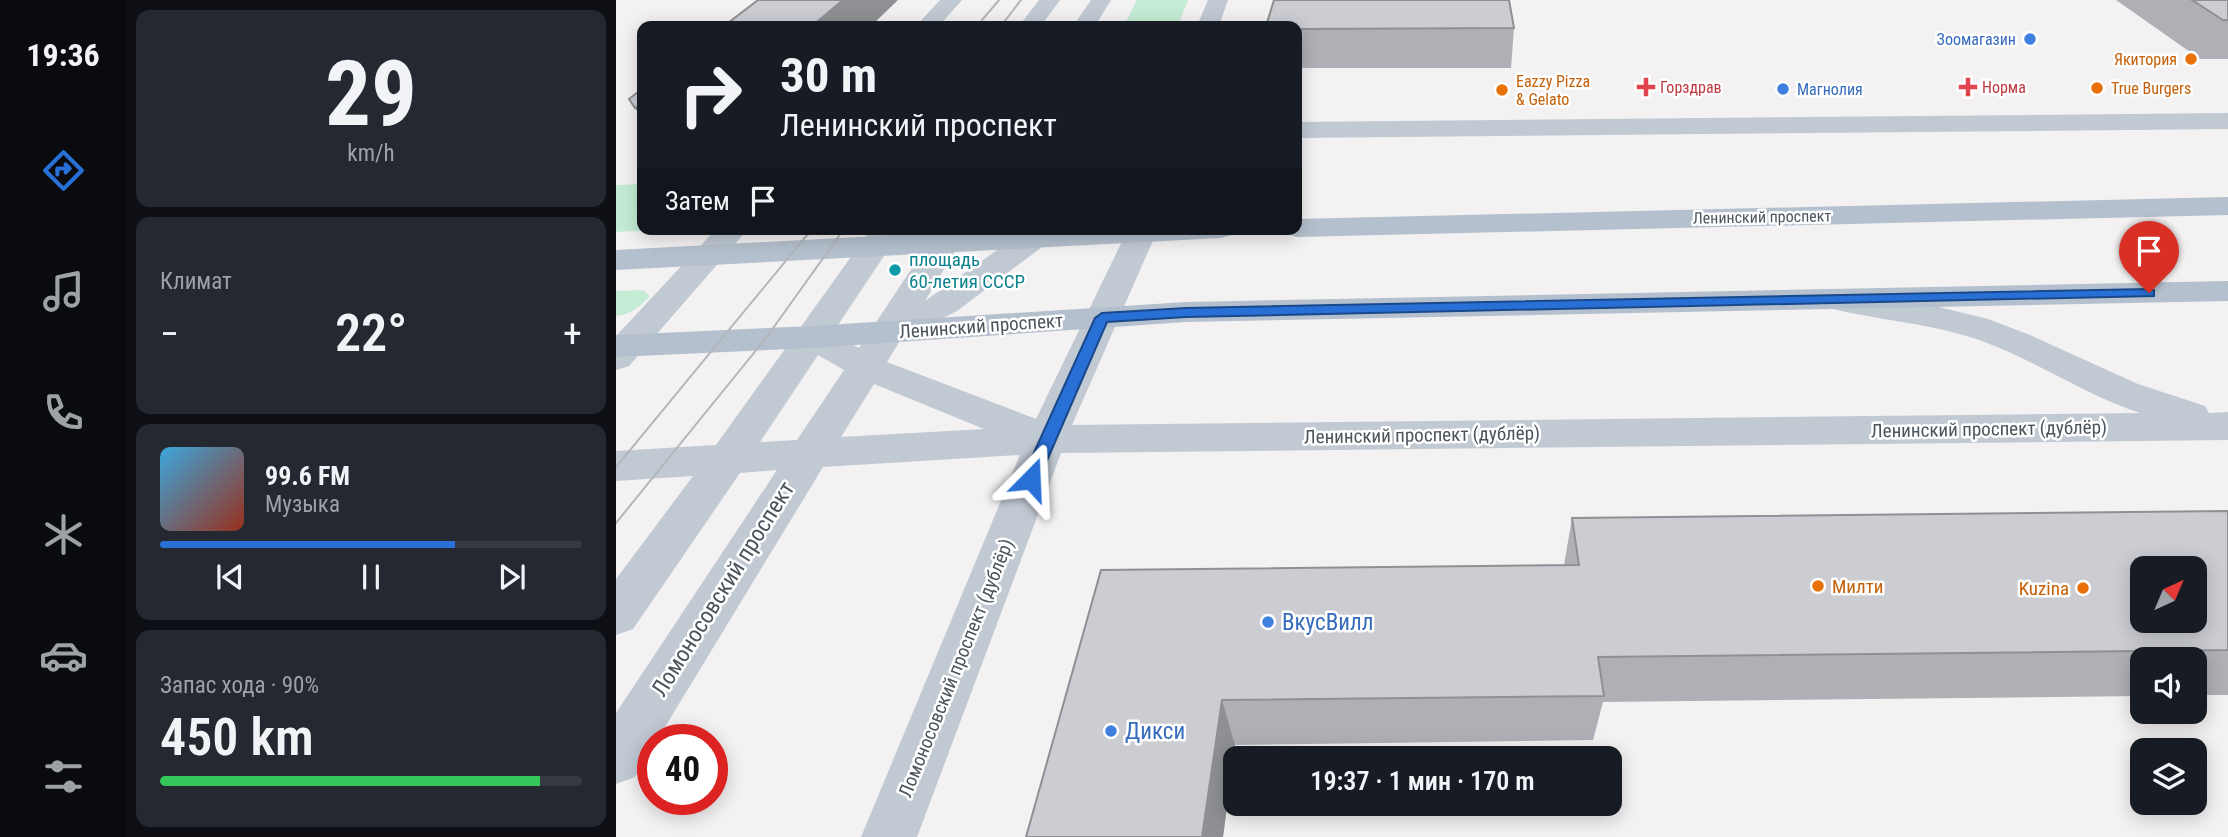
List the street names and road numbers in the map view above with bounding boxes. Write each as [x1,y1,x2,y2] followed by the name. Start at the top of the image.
[1693,206,1832,228] street label: Ленинский проспект
[898,309,1064,343] street label: Ленинский проспект
[1871,415,2107,443] street label: Ленинский проспект (дублёр)
[1304,421,1540,449] street label: Ленинский проспект (дублёр)
[646,476,800,701] street label: Ломоносовский проспект
[894,535,1018,801] street label: Ломоносовский проспект (дублёр)

